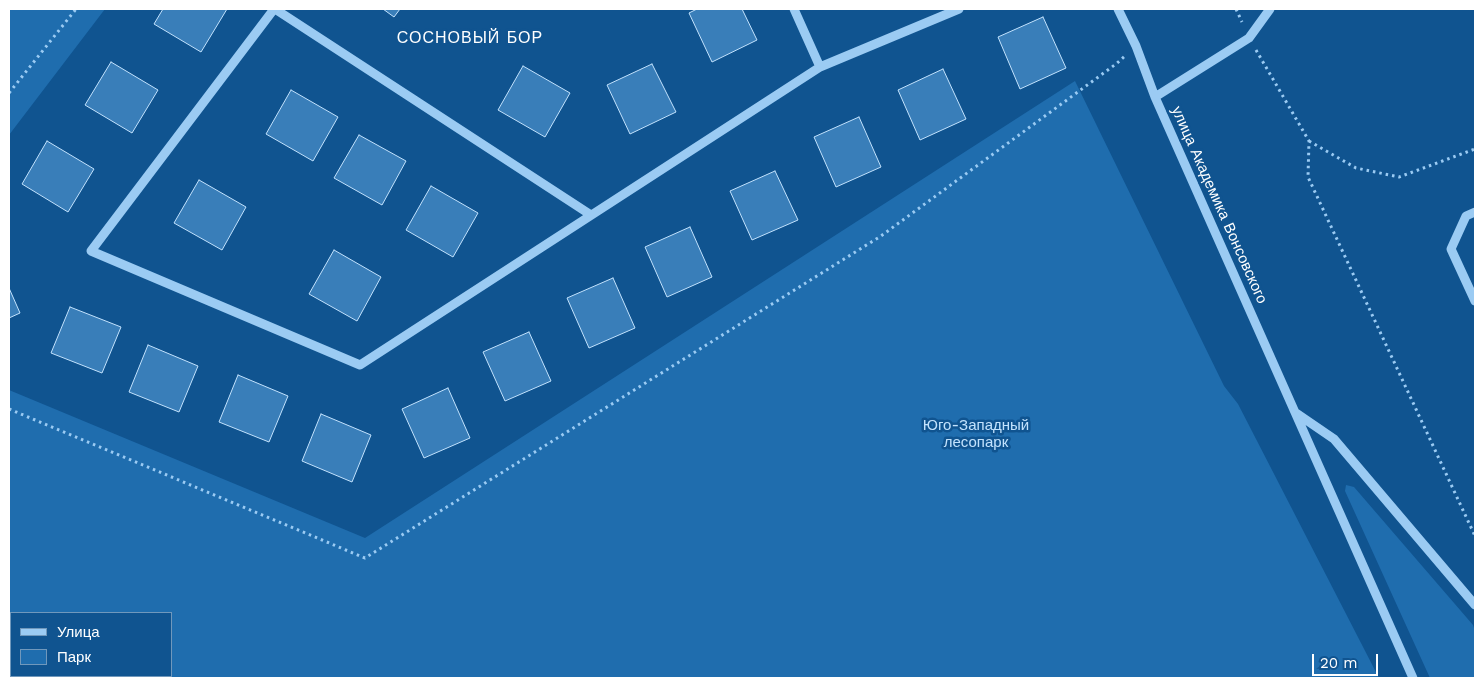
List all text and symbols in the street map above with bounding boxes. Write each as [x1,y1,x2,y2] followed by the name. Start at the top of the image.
[395,28,545,48] district label: СОСНОВЫЙ БОР
[1167,103,1271,307] street label: улица Академика Вонсовского
[923,417,1029,452] park label: Юго-Западный лесопарк
[10,612,172,677] legend
[57,623,100,641] text: Улица
[1314,644,1380,676] scale bar
[57,648,91,666] text: Парк
[1320,654,1358,672] text: 20 m

